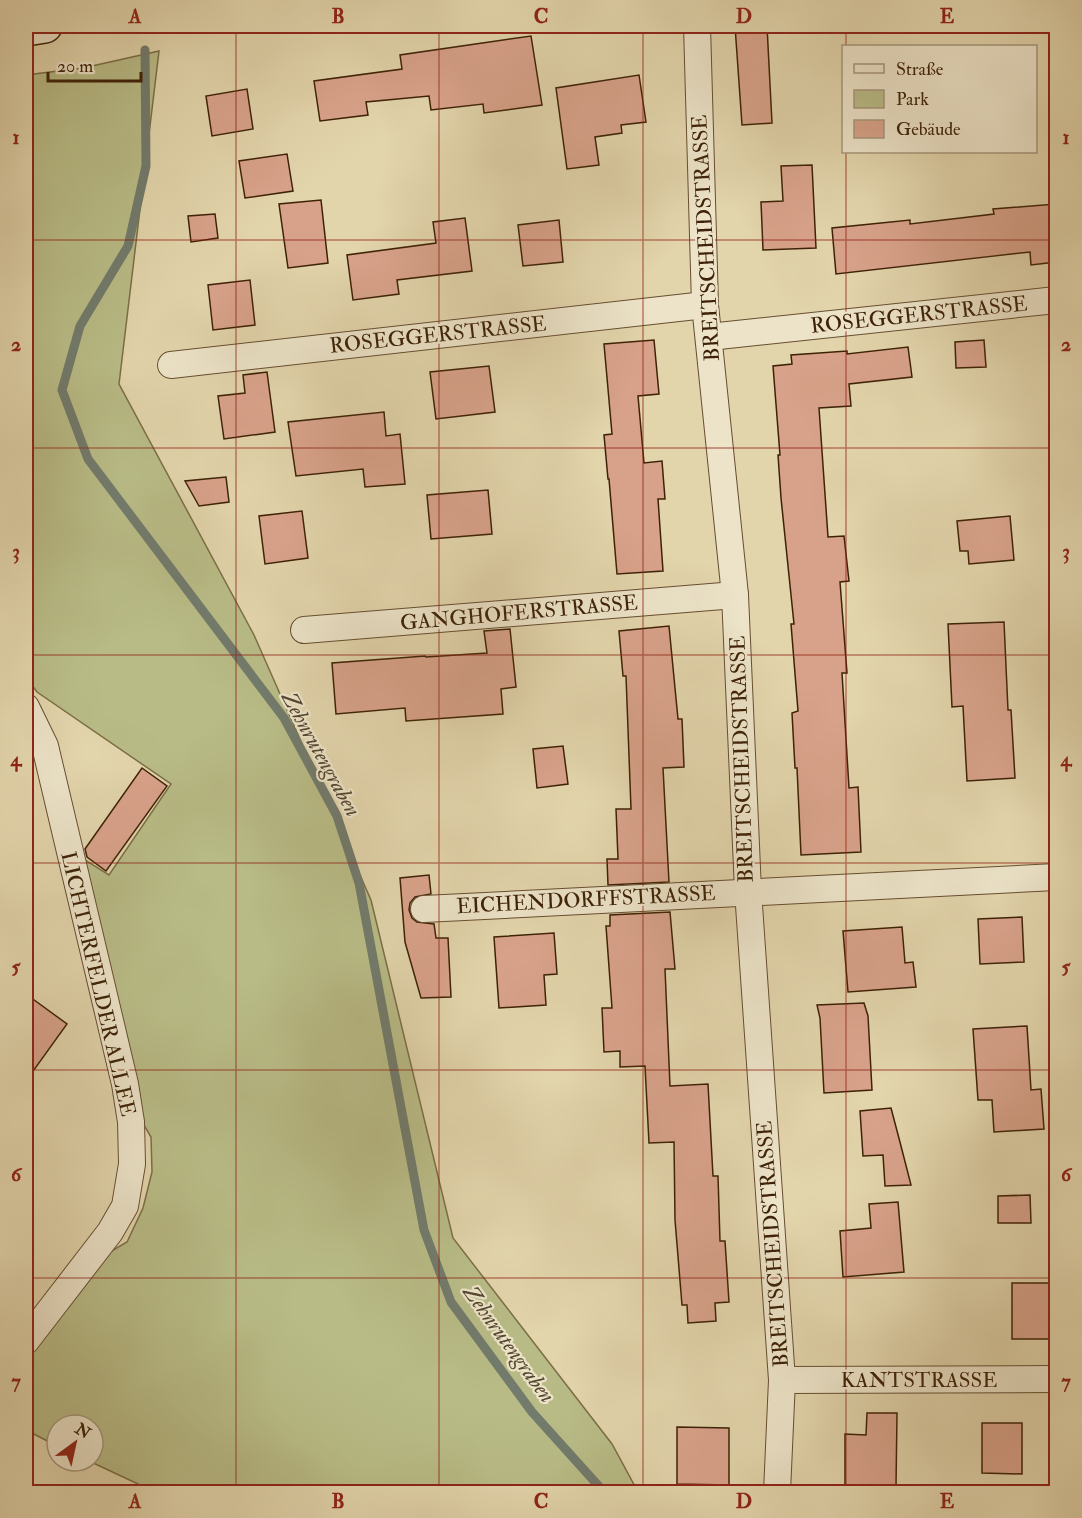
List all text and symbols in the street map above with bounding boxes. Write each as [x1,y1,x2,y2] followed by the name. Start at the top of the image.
[128,4,142,29] text: A
[331,4,345,29] text: B
[534,4,548,29] text: C
[736,4,752,29] text: D
[940,4,955,29] text: E
[48,45,141,83] scale bar
[842,45,1037,153] legend
[57,55,93,78] text: 20 m
[896,58,944,81] text: Straße
[896,88,929,111] text: Park
[686,114,726,362] street label: BREITSCHEIDSTRASSE
[896,118,961,141] text: Gebäude
[12,125,20,150] text: 1
[1062,125,1070,150] text: 1
[809,290,1029,340] street label: ROSEGGERSTRASSE
[328,310,548,360] street label: ROSEGGERSTRASSE
[11,332,21,357] text: 2
[1061,332,1071,357] text: 2
[12,539,20,564] text: 3
[1062,539,1070,564] text: 3
[399,589,639,637] street label: GANGHOFERSTRASSE
[724,635,760,883] street label: BREITSCHEIDSTRASSE
[275,686,367,821] water label: Zehnrutengraben
[10,747,23,772] text: 4
[1060,747,1073,772] text: 4
[54,849,142,1119] street label: LICHTERFELDER ALLEE
[456,880,716,920] street label: EICHENDORFFSTRASSE
[12,954,22,979] text: 5
[1062,954,1072,979] text: 5
[751,1120,795,1368] street label: BREITSCHEIDSTRASSE
[11,1162,23,1187] text: 6
[1061,1162,1073,1187] text: 6
[456,1279,561,1408] water label: Zehnrutengraben
[841,1367,997,1394] street label: KANTSTRASSE
[11,1369,21,1394] text: 7
[1061,1369,1071,1394] text: 7
[45,1413,105,1473] north arrow
[70,1418,95,1444] text: N
[128,1489,142,1514] text: A
[331,1489,345,1514] text: B
[534,1489,548,1514] text: C
[736,1489,752,1514] text: D
[940,1489,955,1514] text: E

